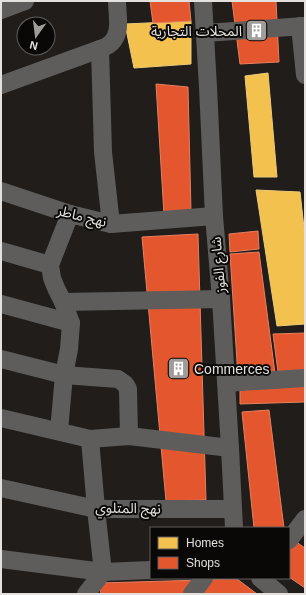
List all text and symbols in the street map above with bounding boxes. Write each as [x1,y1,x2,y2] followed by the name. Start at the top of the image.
[16,16,56,56] north arrow
[244,18,270,44] building icon: المحلات التجارية
[151,23,242,40] place label: المحلات التجارية
[28,39,39,52] text: N
[54,202,109,233] street label: نهج ماطر
[208,236,232,295] street label: شارع الفوز
[165,356,191,382] building icon: Commerces
[194,361,269,377] place label: Commerces
[95,499,161,520] street label: نهج المتلوي
[150,527,290,579] legend
[186,536,224,550] text: Homes
[186,556,220,570] text: Shops

